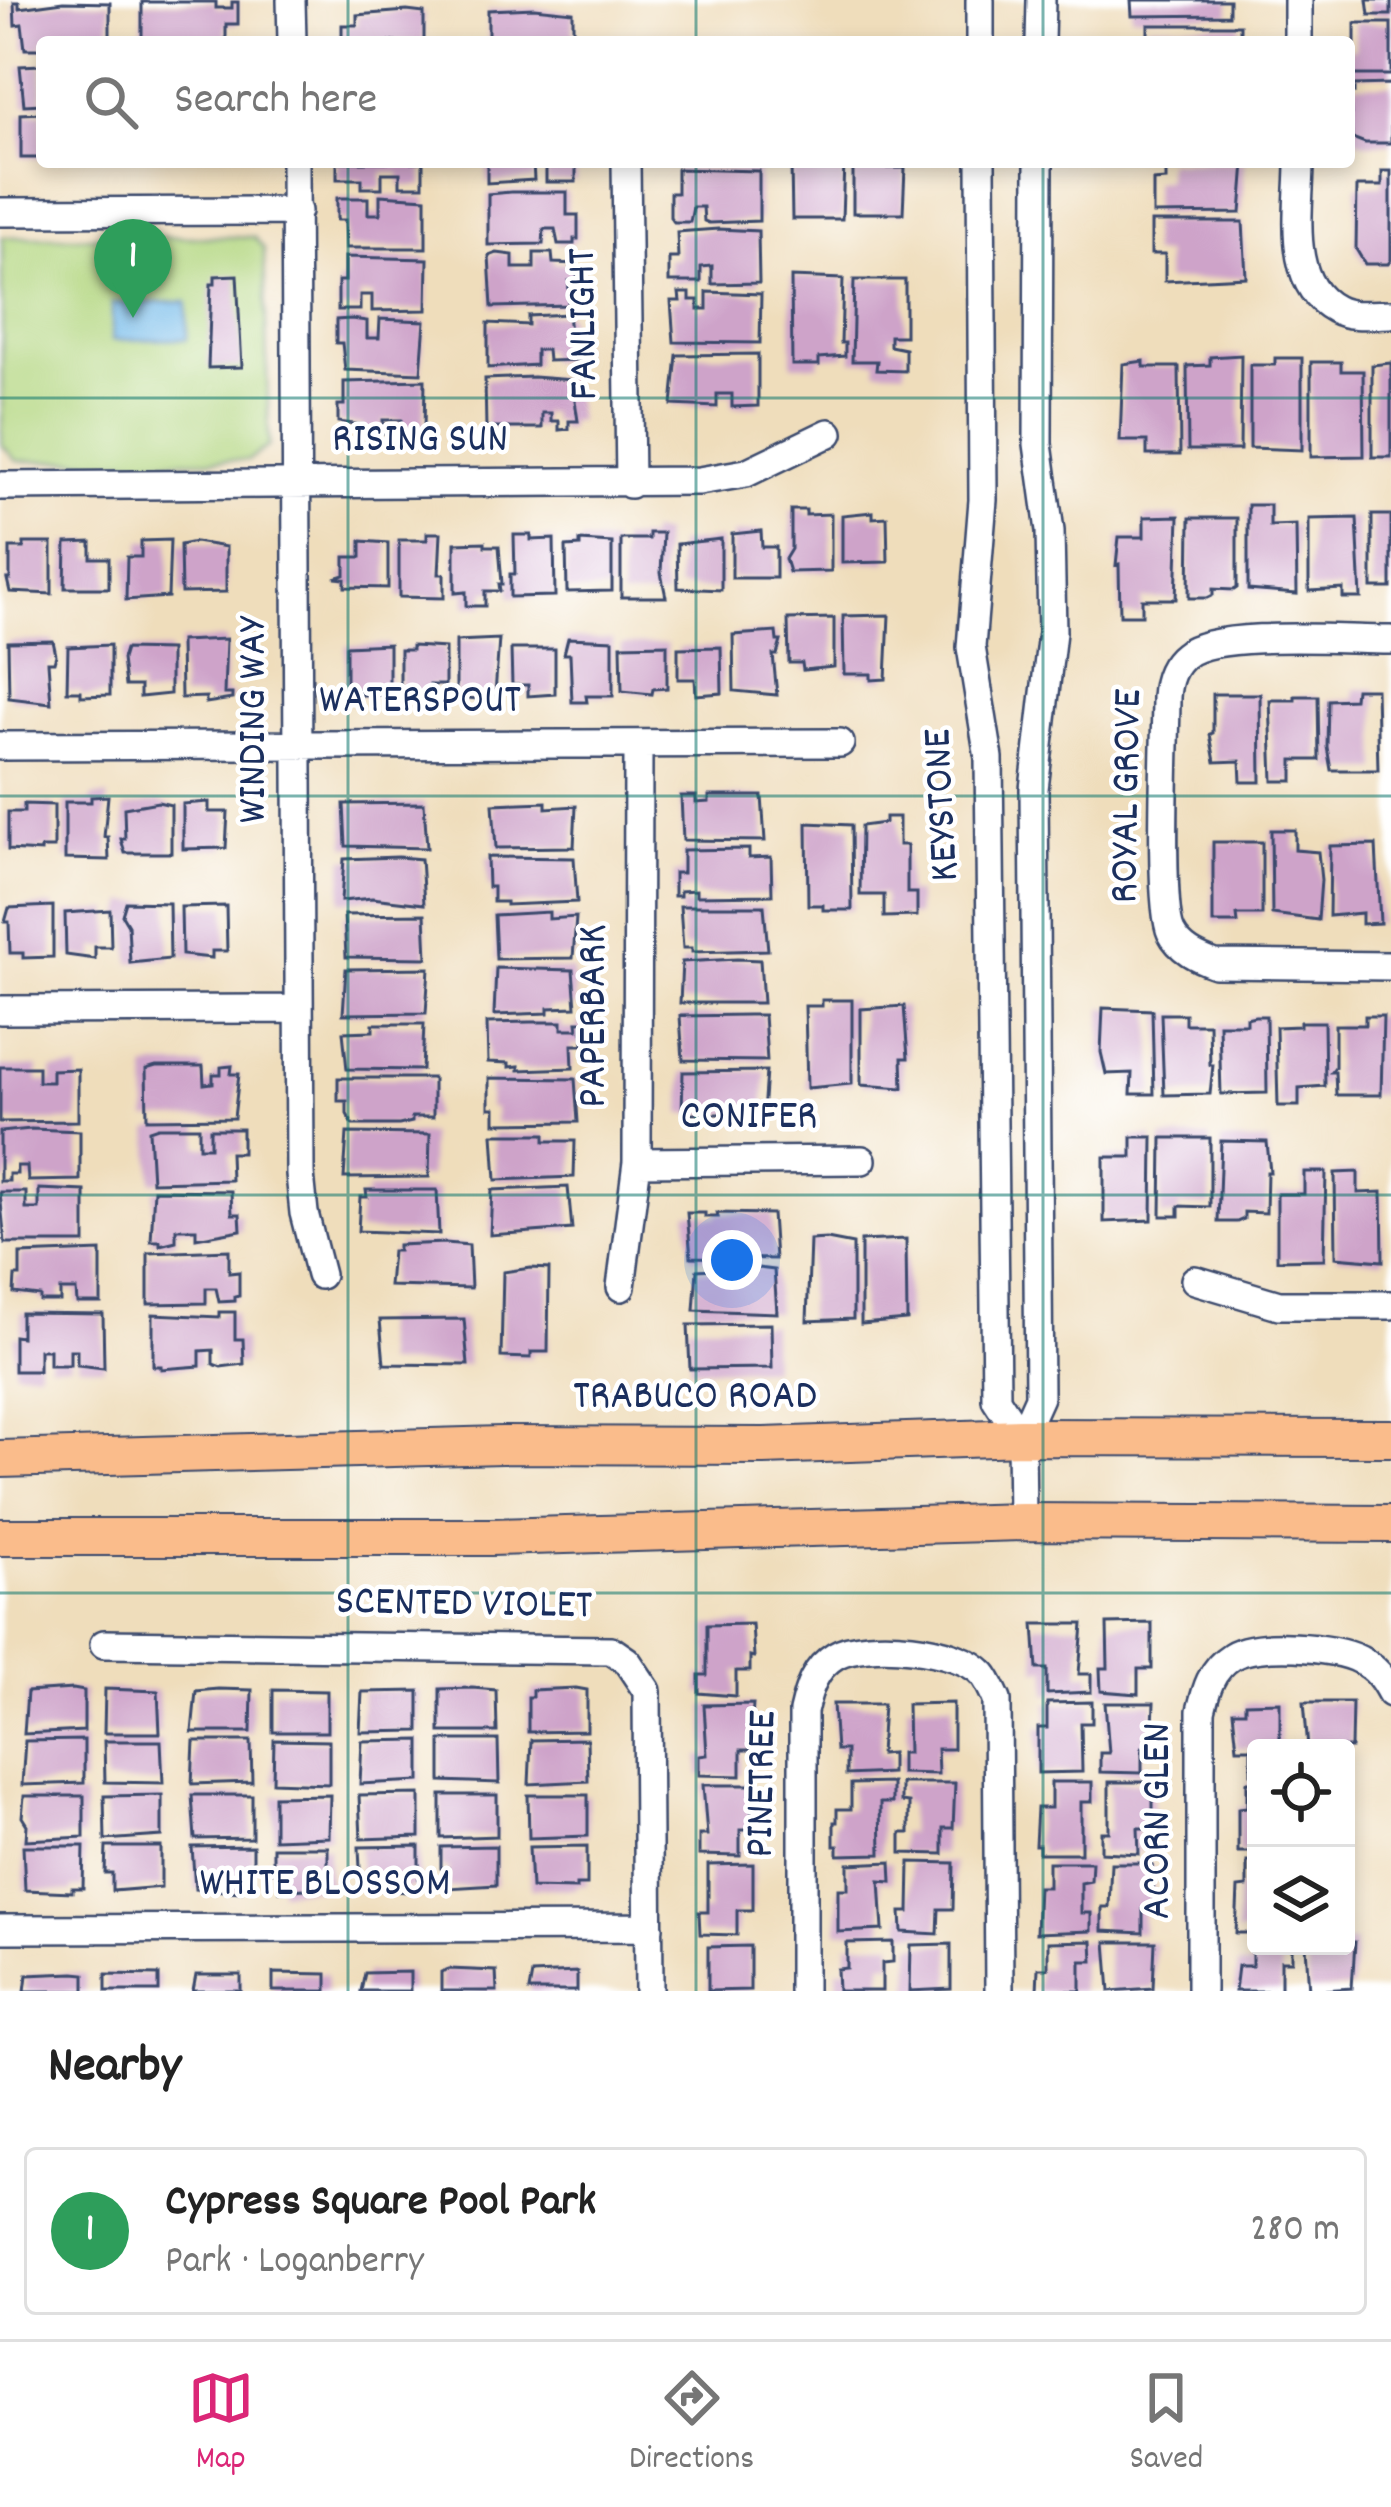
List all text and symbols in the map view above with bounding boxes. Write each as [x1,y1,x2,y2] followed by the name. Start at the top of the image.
[36,36,1355,168] search box
[78,69,144,135] icon: search
[174,70,377,134] text: Search here
[94,219,172,318] pin: 1
[555,247,617,401] street label: FANLIGHT
[332,412,508,472] street label: RISING SUN
[226,615,286,823] street label: WINDING WAY
[319,673,521,733] street label: WATERSPOUT
[1097,688,1161,904] street label: ROYAL GROVE
[910,727,978,883] street label: KEYSTONE
[566,924,626,1108] street label: PAPERBARK
[681,1089,817,1149] street label: CONIFER
[702,1230,762,1290] your location
[573,1369,817,1429] street label: TRABUCO ROAD
[335,1574,593,1638] street label: SCENTED VIOLET
[733,1710,795,1858] street label: PINETREE
[1130,1723,1190,1919] street label: ACORN GLEN
[1247,1739,1355,1955] map controls
[1247,1739,1355,1847] button: locate
[1247,1847,1355,1955] button: layers
[199,1856,451,1916] street label: WHITE BLOSSOM
[48,2033,181,2105] text: Nearby
[165,2172,596,2236] text: Cypress Square Pool Park
[86,2204,94,2259] text: 1
[1250,2204,1340,2259] text: 280 m
[165,2236,424,2291] text: Park · Loganberry
[188,2365,254,2484] tab: Map
[629,2365,754,2484] tab: Directions
[1130,2365,1203,2484] tab: Saved

